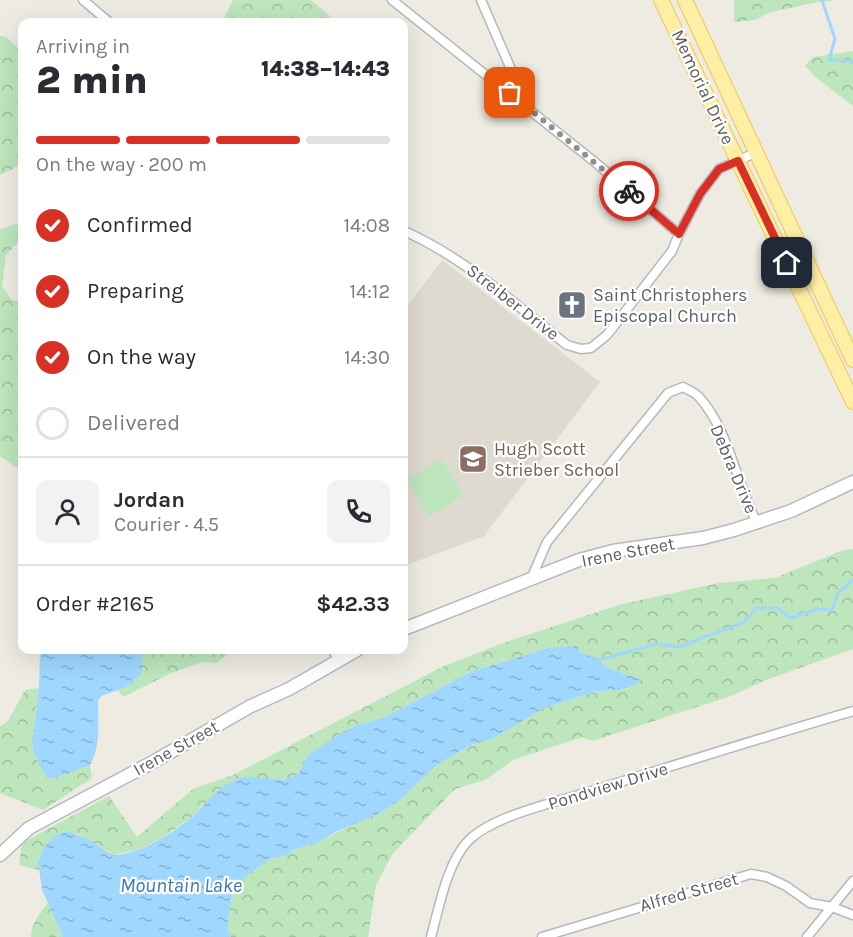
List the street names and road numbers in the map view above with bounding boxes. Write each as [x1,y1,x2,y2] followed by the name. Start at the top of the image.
[667,26,739,148] street label: Memorial Drive
[462,259,564,345] street label: Streiber Drive
[705,421,763,517] street label: Debra Drive
[579,532,677,572] street label: Irene Street
[129,715,223,781] street label: Irene Street
[545,757,671,815] street label: Pondview Drive
[637,867,741,917] street label: Alfred Street

